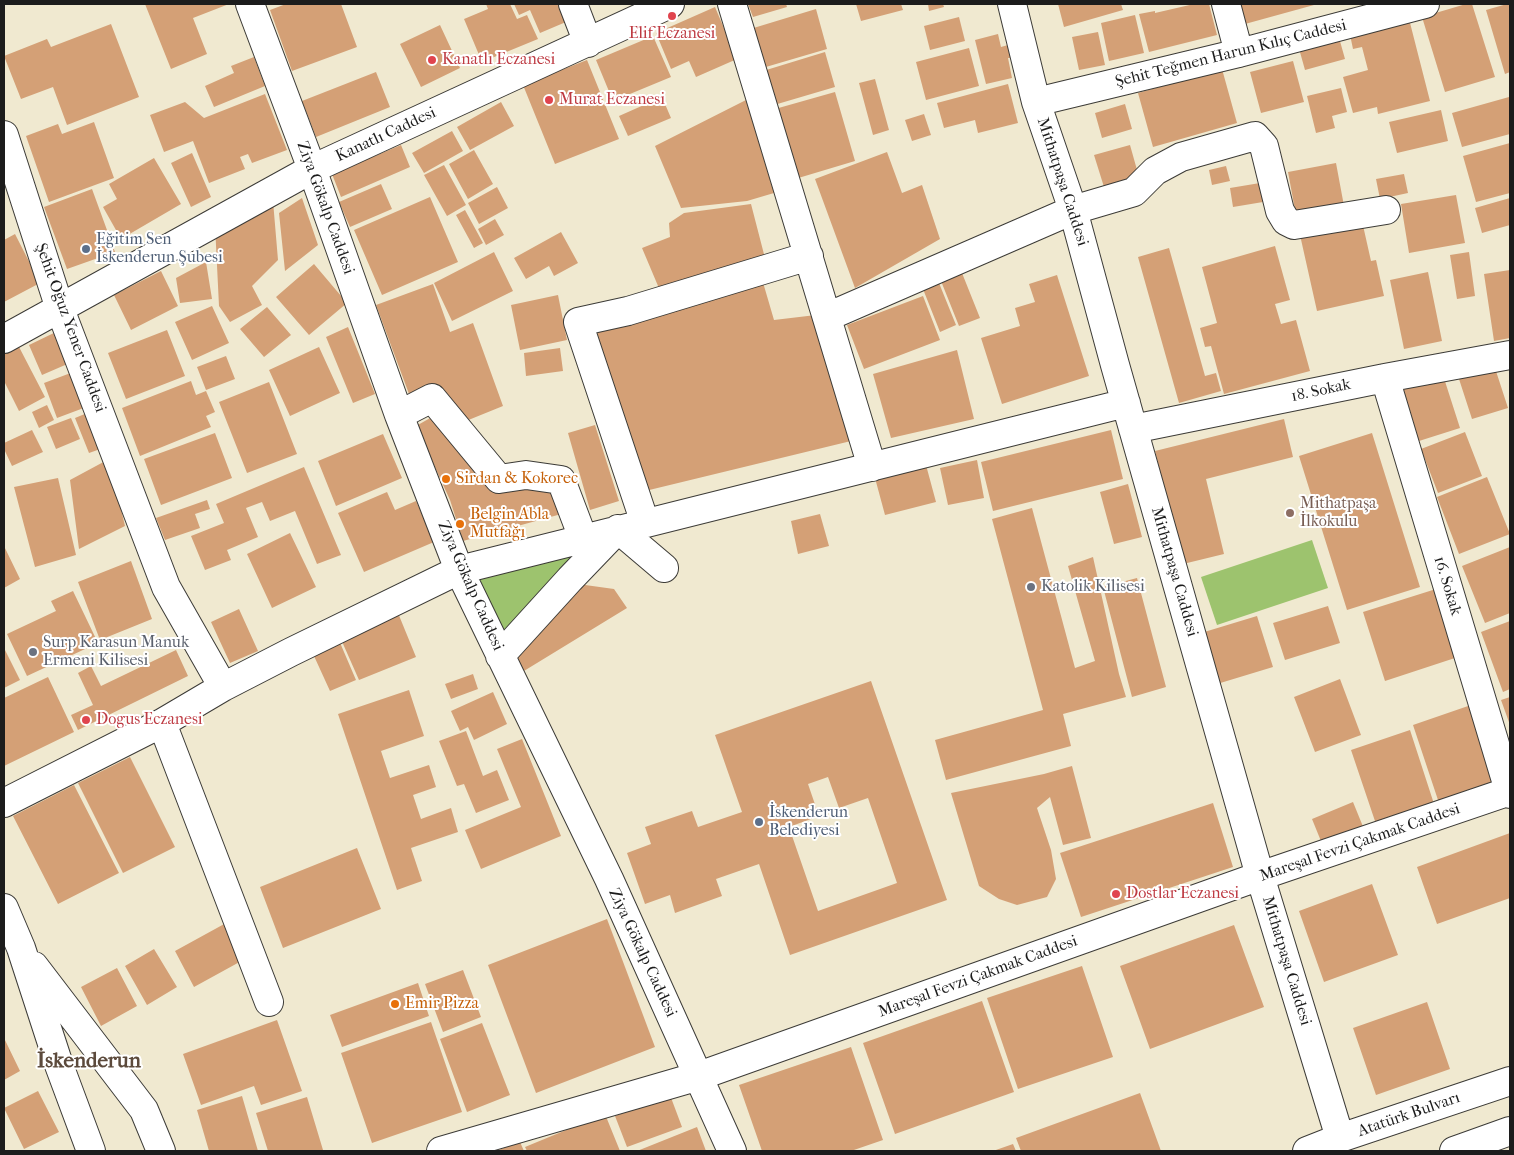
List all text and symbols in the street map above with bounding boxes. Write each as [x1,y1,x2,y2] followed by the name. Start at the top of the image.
[666,10,678,22] marker: Elif Eczanesi
[1113,16,1349,92] street label: Şehit Teğmen Harun Kılıç Caddesi
[629,24,715,44] place label: Elif Eczanesi
[442,50,555,70] place label: Kanatlı Eczanesi
[426,54,438,66] marker: Kanatlı Eczanesi
[559,90,665,110] place label: Murat Eczanesi
[543,94,555,106] marker: Murat Eczanesi
[333,103,439,167] street label: Kanatlı Caddesi
[1032,115,1092,249] street label: Mithatpaşa Caddesi
[292,139,358,277] street label: Ziya Gökalp Caddesi
[96,230,223,268] place label: Eğitim Sen İskenderun Şubesi
[30,241,110,415] street label: Şehit Oğuz Yener Caddesi
[80,243,92,255] marker: Eğitim Sen İskenderun Şubesi
[1289,375,1353,407] street label: 18. Sokak
[456,469,578,489] place label: Sirdan & Kokorec
[440,473,452,485] marker: Sirdan & Kokorec
[1300,494,1376,532] place label: Mithatpaşa İlkokulu
[470,505,549,543] place label: Belgin Abla Mutfağı
[1146,505,1202,639] street label: Mithatpaşa Caddesi
[1284,507,1296,519] marker: Mithatpaşa İlkokulu
[433,518,507,654] street label: Ziya Gökalp Caddesi
[454,518,466,530] marker: Belgin Abla Mutfağı
[1429,554,1465,618] street label: 16. Sokak
[1041,577,1145,597] place label: Katolik Kilisesi
[1025,581,1037,593] marker: Katolik Kilisesi
[43,633,189,671] place label: Surp Karasun Manuk Ermeni Kilisesi
[27,646,39,658] marker: Surp Karasun Manuk Ermeni Kilisesi
[96,710,203,730] place label: Dogus Eczanesi
[80,714,92,726] marker: Dogus Eczanesi
[1257,800,1463,886] street label: Mareşal Fevzi Çakmak Caddesi
[769,803,848,841] place label: İskenderun Belediyesi
[753,816,765,828] marker: İskenderun Belediyesi
[1126,884,1239,904] place label: Dostlar Eczanesi
[604,885,680,1021] street label: Ziya Gökalp Caddesi
[1110,888,1122,900] marker: Dostlar Eczanesi
[1257,894,1315,1028] street label: Mithatpaşa Caddesi
[876,932,1080,1022] street label: Mareşal Fevzi Çakmak Caddesi
[405,994,479,1014] place label: Emir Pizza
[389,998,401,1010] marker: Emir Pizza
[37,1049,141,1075] district label: İskenderun
[1355,1089,1463,1141] street label: Atatürk Bulvarı

